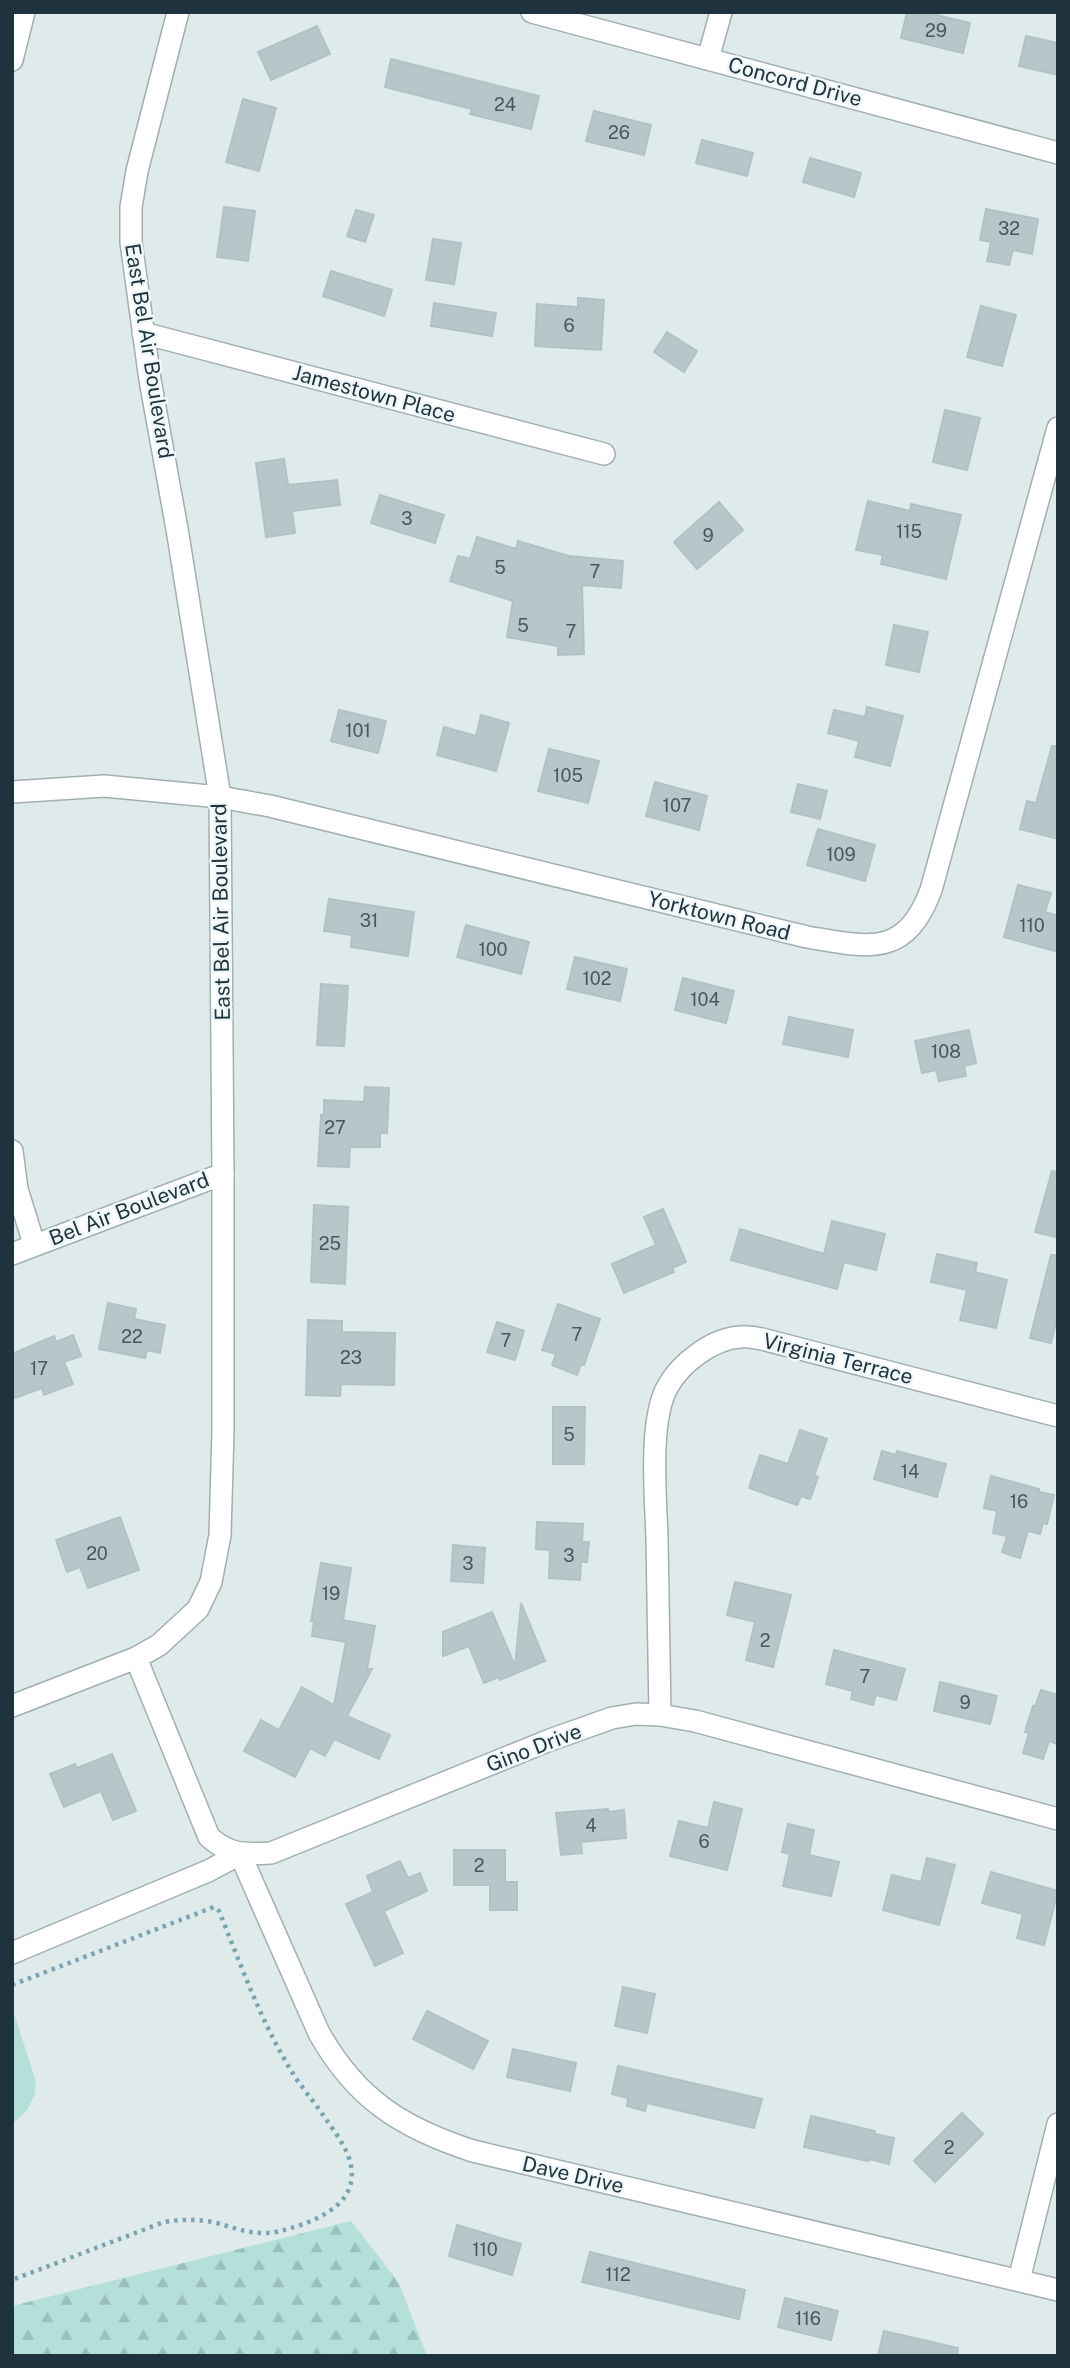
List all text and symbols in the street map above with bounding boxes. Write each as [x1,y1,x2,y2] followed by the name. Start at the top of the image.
[925,20,947,41] house number: 29
[725,52,865,111] street label: Concord Drive
[494,94,516,115] house number: 24
[608,122,630,143] house number: 26
[998,218,1020,239] house number: 32
[120,242,179,460] street label: East Bel Air Boulevard
[563,315,575,336] house number: 6
[290,360,458,427] street label: Jamestown Place
[401,508,413,529] house number: 3
[896,521,922,542] house number: 115
[702,525,714,546] house number: 9
[494,557,506,578] house number: 5
[590,561,600,582] house number: 7
[517,615,529,636] house number: 5
[566,621,576,642] house number: 7
[345,720,371,741] house number: 101
[553,765,583,786] house number: 105
[663,795,691,816] house number: 107
[206,803,235,1021] street label: East Bel Air Boulevard
[826,844,856,865] house number: 109
[645,886,793,945] street label: Yorktown Road
[360,910,378,931] house number: 31
[1019,915,1045,936] house number: 110
[478,939,508,960] house number: 100
[582,968,612,989] house number: 102
[690,989,720,1010] house number: 104
[931,1041,961,1062] house number: 108
[324,1117,346,1138] house number: 27
[45,1167,212,1251] street label: Bel Air Boulevard
[319,1233,341,1254] house number: 25
[572,1324,582,1345] house number: 7
[121,1326,143,1347] house number: 22
[761,1328,916,1389] street label: Virginia Terrace
[501,1330,511,1351] house number: 7
[340,1347,362,1368] house number: 23
[30,1358,48,1379] house number: 17
[563,1424,575,1445] house number: 5
[901,1461,919,1482] house number: 14
[1010,1491,1028,1512] house number: 16
[86,1543,108,1564] house number: 20
[563,1545,575,1566] house number: 3
[462,1553,474,1574] house number: 3
[322,1583,340,1604] house number: 19
[760,1630,770,1651] house number: 2
[860,1666,870,1687] house number: 7
[959,1692,971,1713] house number: 9
[483,1718,585,1777] street label: Gino Drive
[585,1815,597,1836] house number: 4
[698,1831,710,1852] house number: 6
[474,1855,484,1876] house number: 2
[944,2137,954,2158] house number: 2
[520,2151,626,2198] street label: Dave Drive
[472,2239,498,2260] house number: 110
[605,2264,631,2285] house number: 112
[795,2308,821,2329] house number: 116

